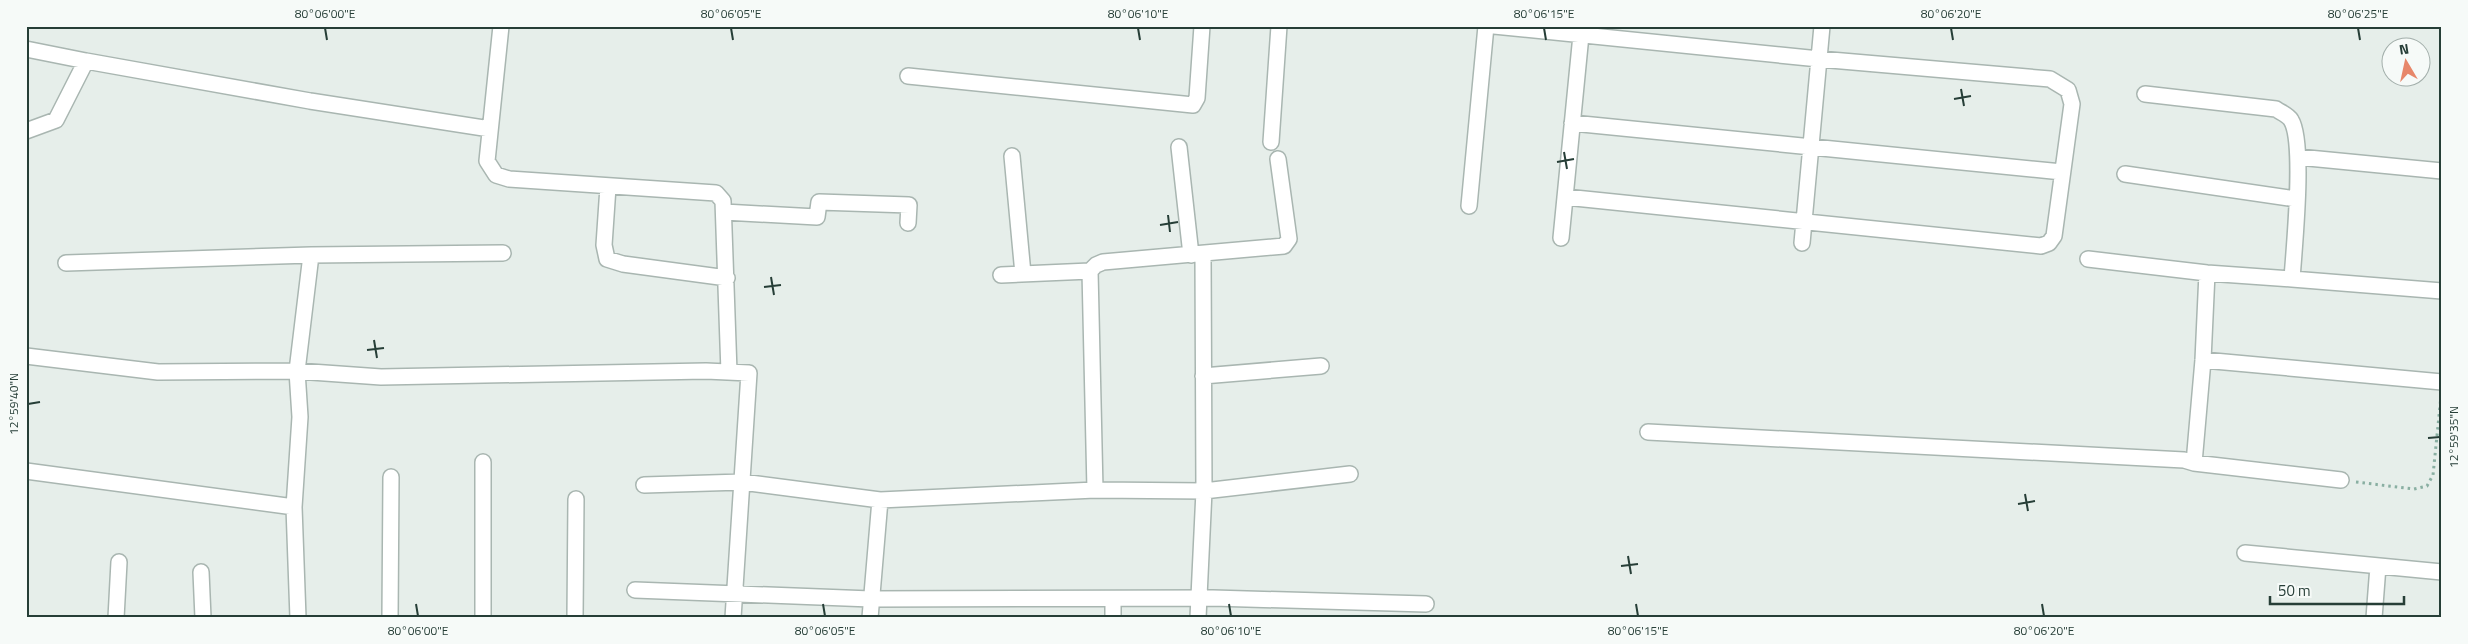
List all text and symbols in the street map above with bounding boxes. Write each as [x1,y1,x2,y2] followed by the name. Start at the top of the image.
[295,4,356,23] text: 80°06'00"E
[701,4,762,23] text: 80°06'05"E
[1108,4,1169,23] text: 80°06'10"E
[1514,4,1575,23] text: 80°06'15"E
[1921,4,1982,23] text: 80°06'20"E
[2328,4,2389,23] text: 80°06'25"E
[2380,38,2430,88] north arrow
[2397,38,2410,60] text: N
[4,373,23,435] text: 12°59'40"N
[2444,406,2463,468] text: 12°59'35"N
[2270,574,2404,606] scale bar
[2278,579,2311,602] text: 50 m
[388,621,449,640] text: 80°06'00"E
[795,621,856,640] text: 80°06'05"E
[1201,621,1262,640] text: 80°06'10"E
[1608,621,1669,640] text: 80°06'15"E
[2014,621,2075,640] text: 80°06'20"E

